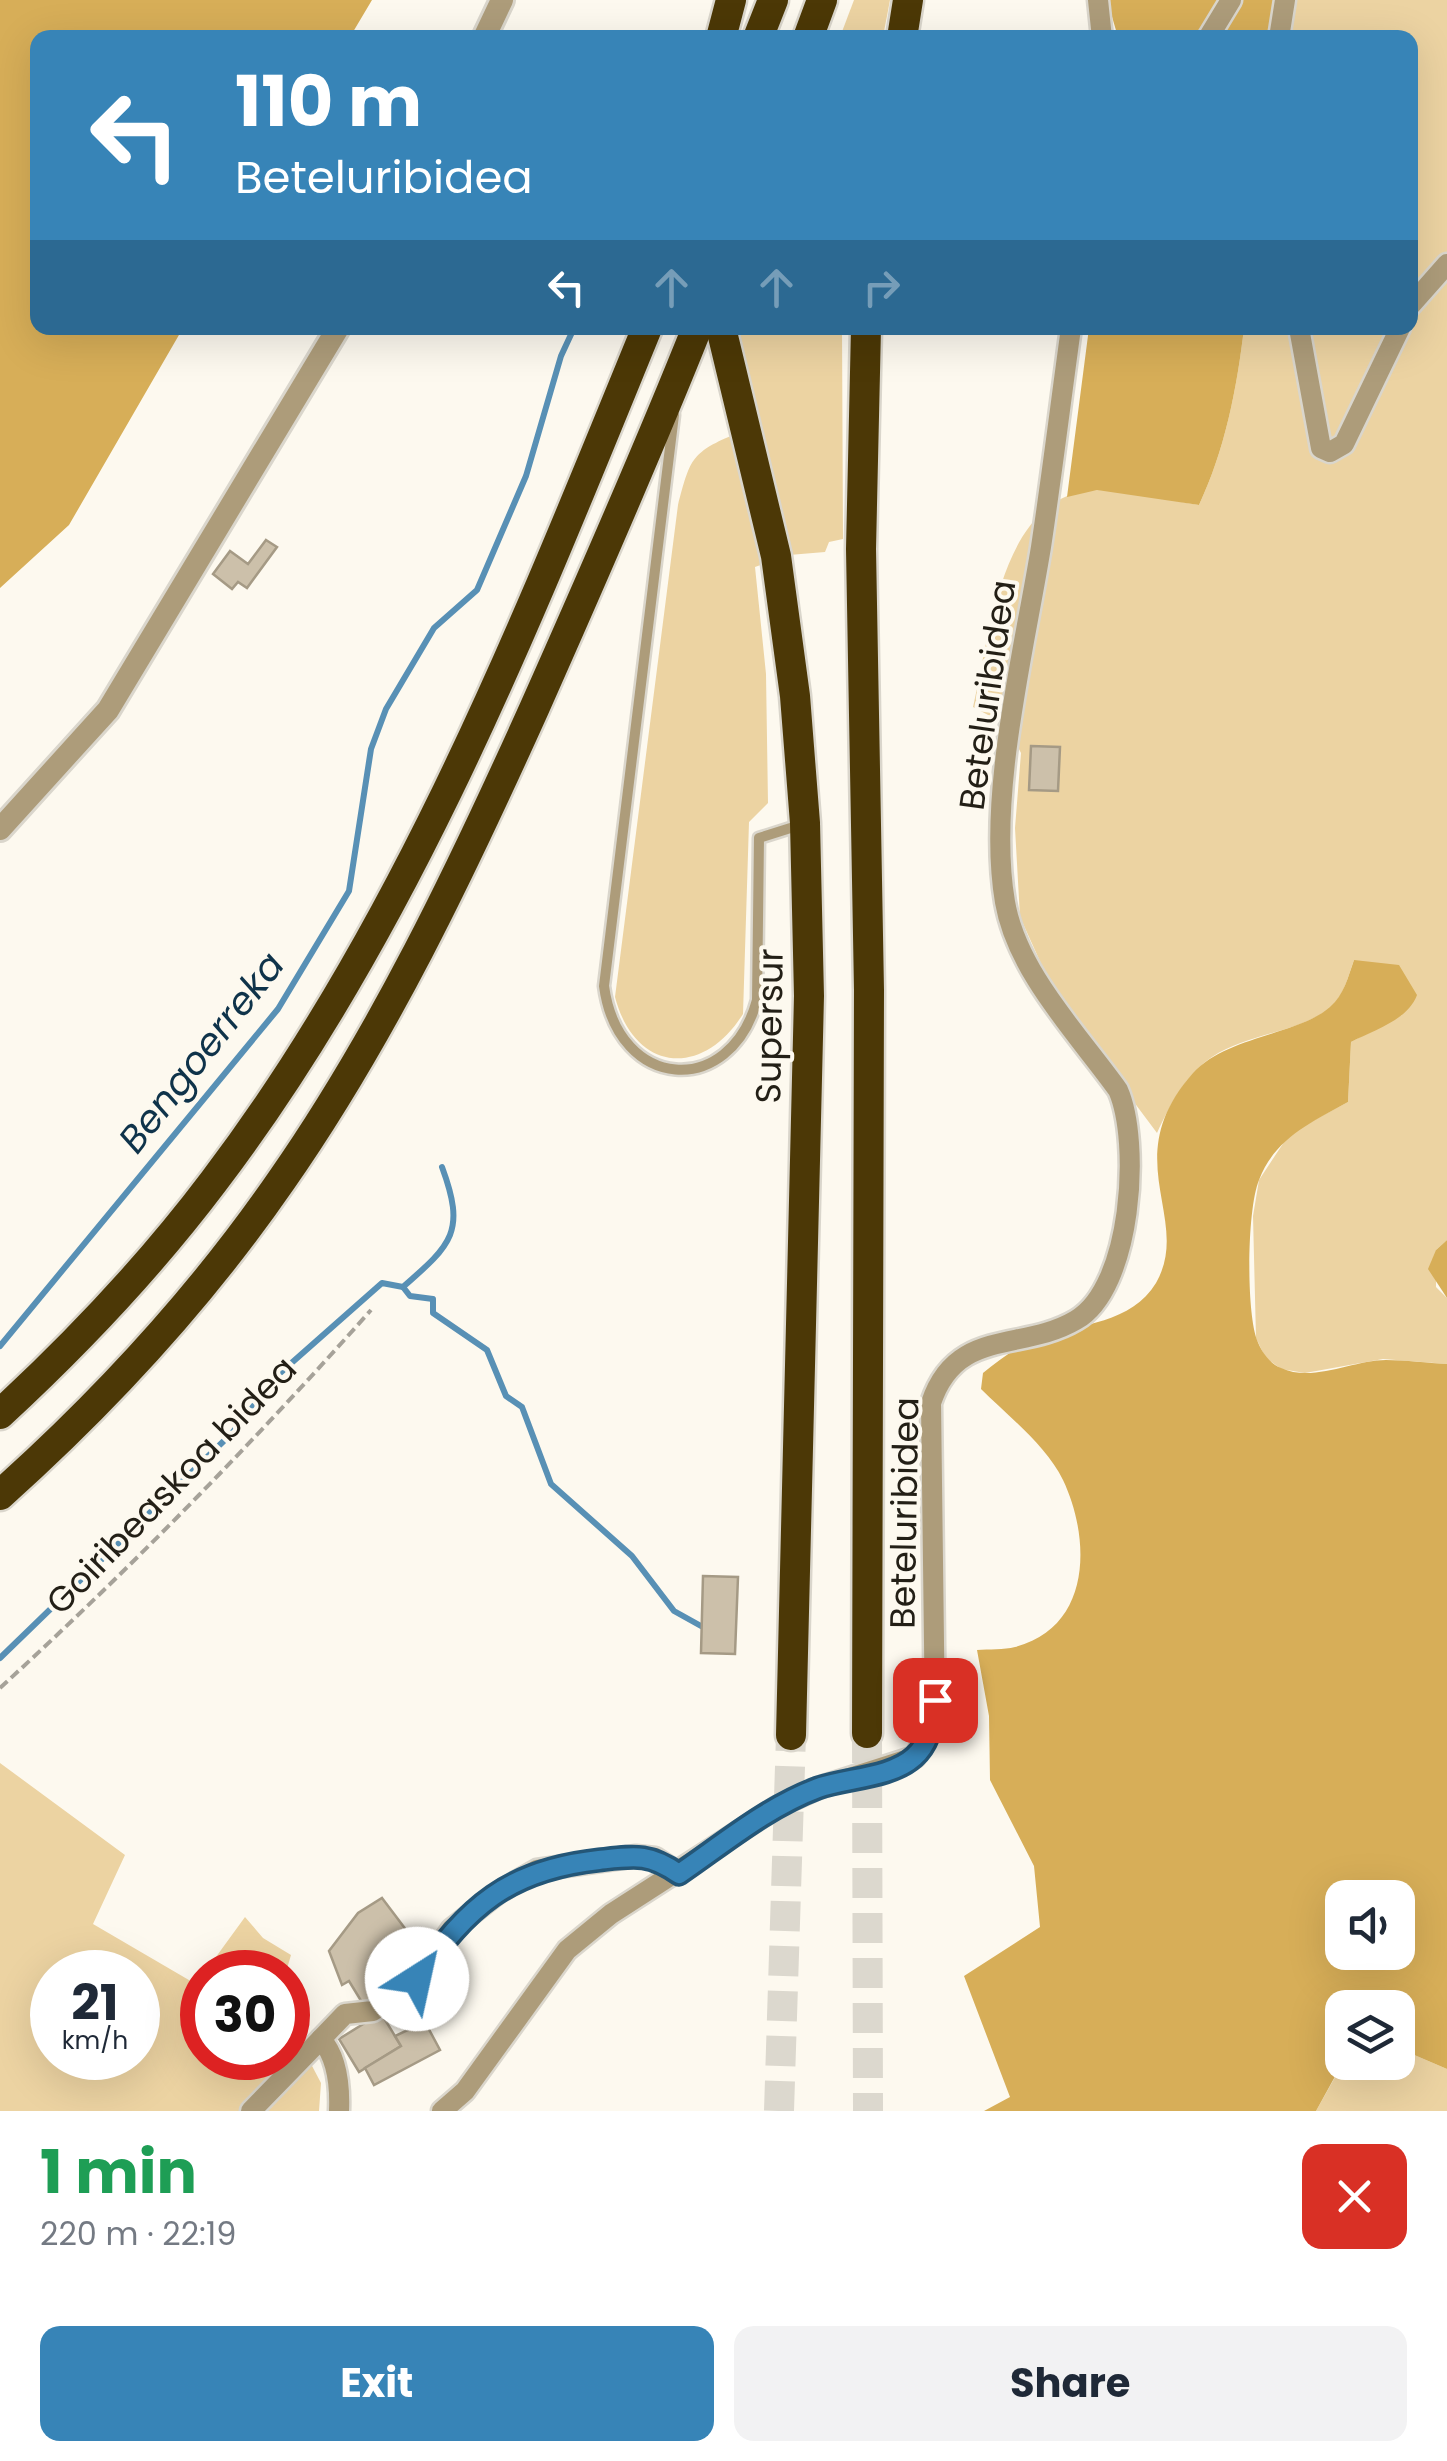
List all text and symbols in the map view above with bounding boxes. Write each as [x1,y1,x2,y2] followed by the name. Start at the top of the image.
[235,52,422,151] text: 110 m
[70,70,200,200] icon: left
[235,146,533,209] text: Beteluribidea
[539,260,594,315] icon: left
[644,260,699,315] icon: ahead
[749,260,804,315] icon: ahead
[854,260,909,315] icon: right
[947,577,1027,813] street label: Beteluribidea
[106,940,296,1164] water label: Bengoerreka
[743,948,795,1104] street label: Supersur
[35,1345,307,1625] street label: Goiribeaskoa bidea
[877,1397,931,1629] street label: Beteluribidea
[893,1658,978,1743] pin
[908,1673,963,1728] icon: arrive
[1325,1880,1415,2080] map controls
[1325,1880,1415,1970] button: sound
[365,1927,469,2031] position arrow
[180,1950,310,2080] speed limit sign: 30
[71,1967,119,2038] text: 21
[1325,1990,1415,2080] button: layers
[62,2023,128,2058] text: km/h
[40,2130,197,2214] text: 1 min
[1302,2144,1407,2249] button: close
[40,2211,236,2256] text: 220 m · 22:19
[40,2326,714,2441] button: Exit
[734,2326,1407,2441] button: Share

